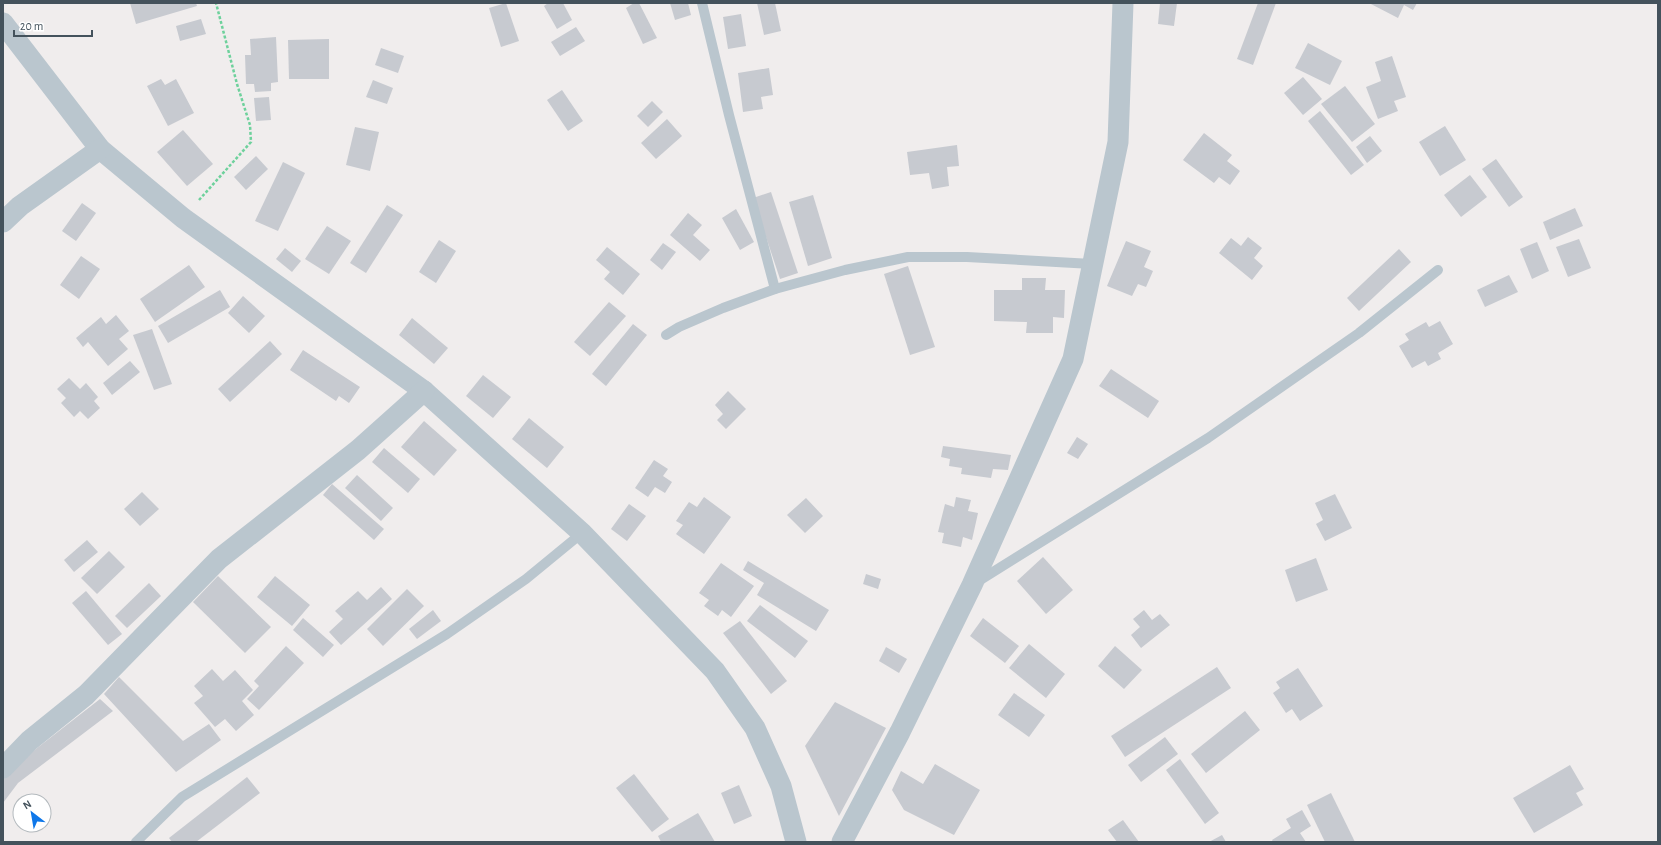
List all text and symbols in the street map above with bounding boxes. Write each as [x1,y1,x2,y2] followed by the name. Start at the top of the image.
[14,12,92,38] scale bar
[20,20,43,32] text: 20 m
[12,793,52,833] north arrow
[21,798,33,812] text: N

